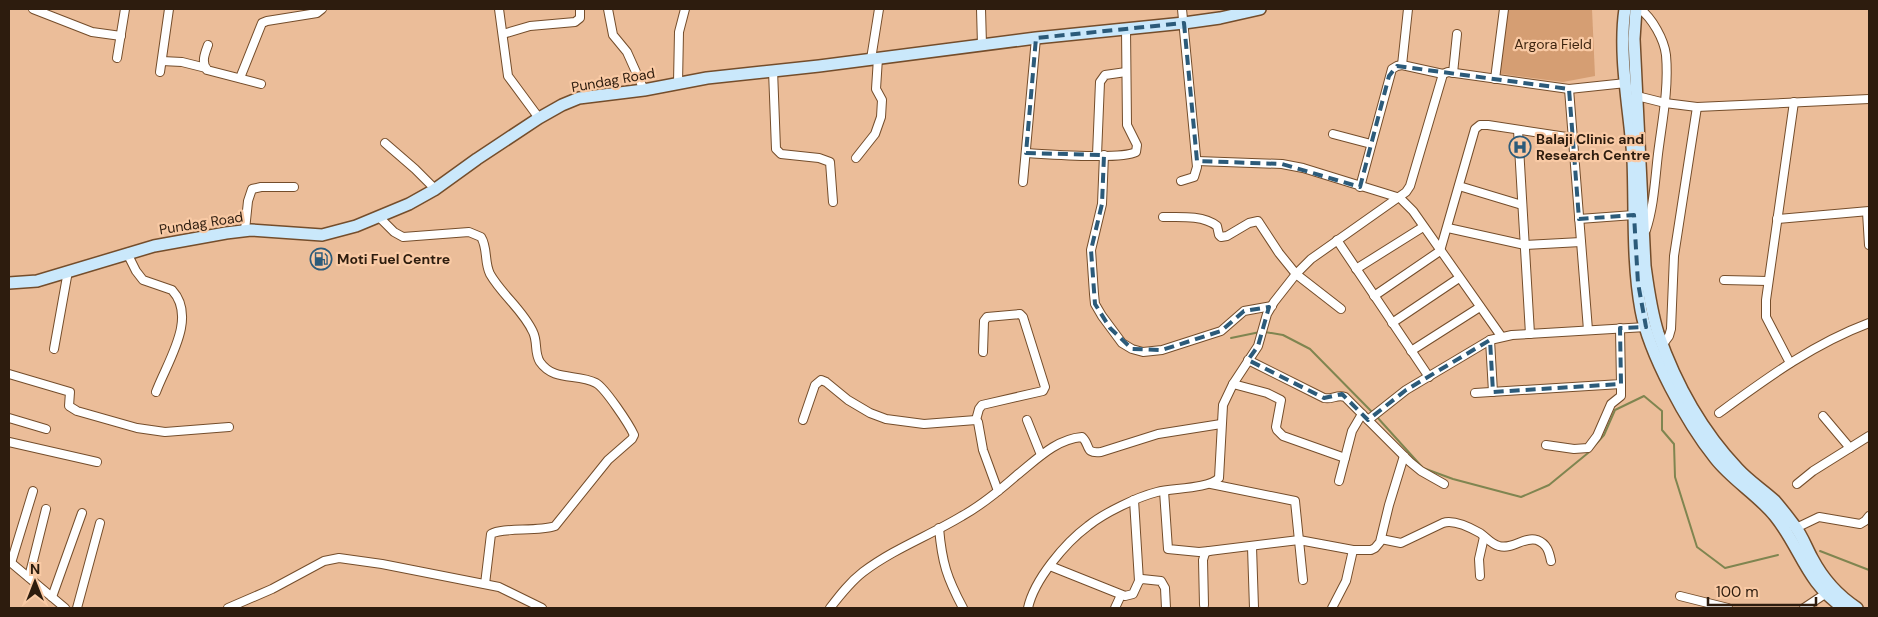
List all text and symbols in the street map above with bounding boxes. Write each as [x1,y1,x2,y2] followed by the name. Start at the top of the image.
[1514,35,1592,53] park label: Argora Field
[570,64,656,96] street label: Pundag Road
[1536,130,1650,164] place label: Balaji Clinic and Research Centre
[1508,135,1532,159] hospital icon: Balaji Clinic and Research Centre
[158,207,244,239] street label: Pundag Road
[309,247,333,271] fuel station icon: Moti Fuel Centre
[337,250,450,268] place label: Moti Fuel Centre
[10,557,60,607] north arrow
[30,560,40,578] text: N
[1708,574,1816,606] scale bar
[1716,582,1759,602] text: 100 m

